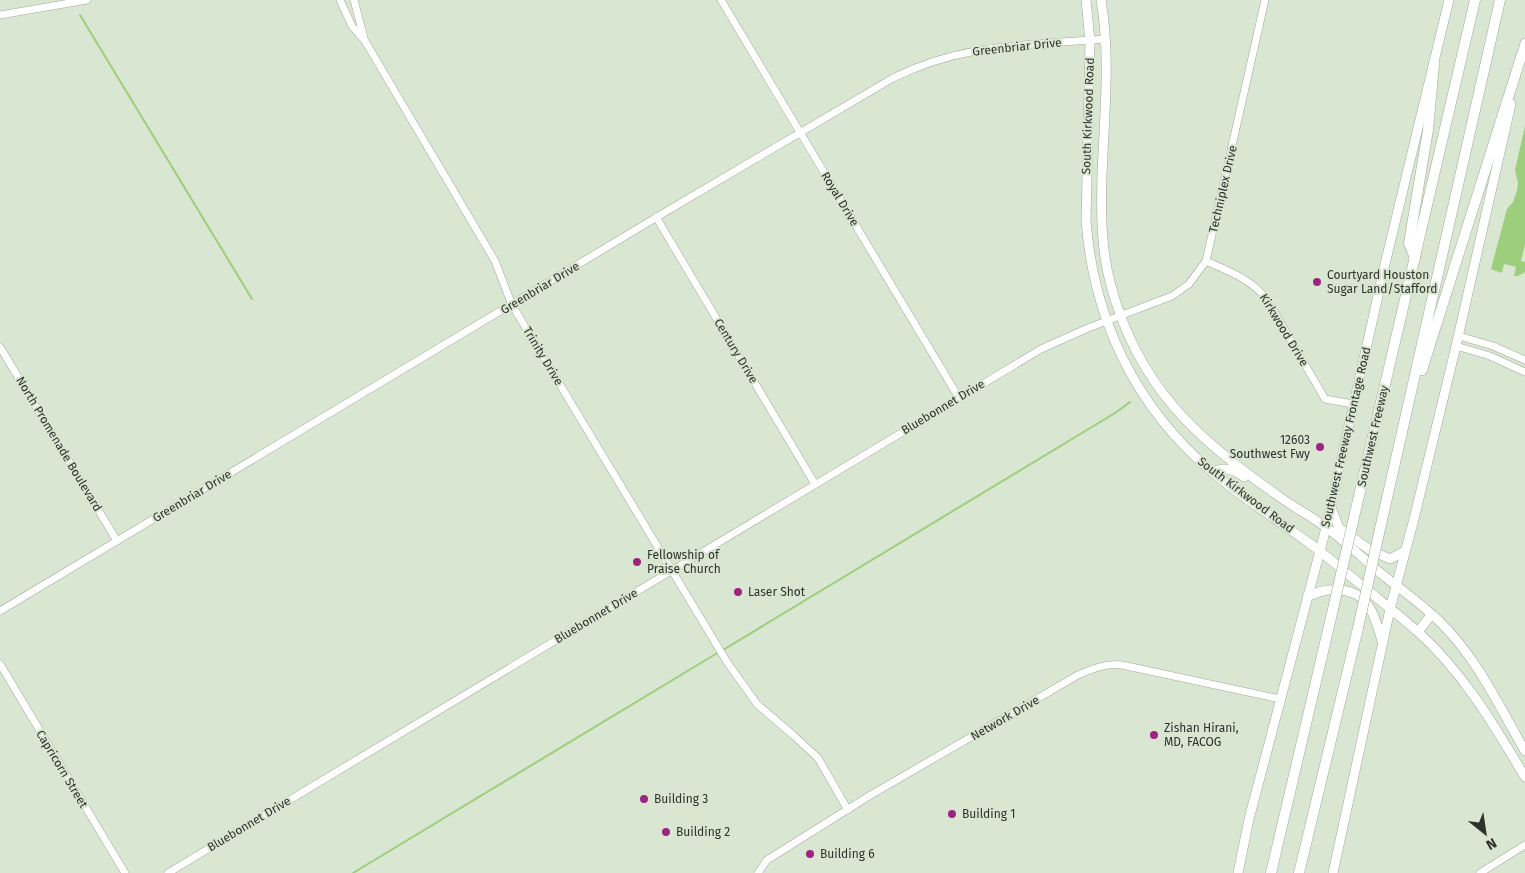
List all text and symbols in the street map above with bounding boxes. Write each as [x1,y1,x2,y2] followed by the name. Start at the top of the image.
[972,35,1062,59] street label: Greenbriar Drive
[1079,57,1097,175] street label: South Kirkwood Road
[1206,144,1240,234] street label: Techniplex Drive
[818,169,862,229] street label: Royal Drive
[498,259,582,317] street label: Greenbriar Drive
[1327,268,1437,296] place label: Courtyard Houston Sugar Land/Stafford
[1311,276,1323,288] marker: Courtyard Houston Sugar Land/Stafford
[1257,291,1311,369] street label: Kirkwood Drive
[711,316,761,386] street label: Century Drive
[520,324,566,388] street label: Trinity Drive
[1318,345,1374,529] street label: Southwest Freeway Frontage Road
[13,374,105,514] street label: North Promenade Boulevard
[899,377,987,437] street label: Bluebonnet Drive
[1355,384,1392,488] street label: Southwest Freeway
[1230,433,1310,461] place label: 12603 Southwest Fwy
[1314,441,1326,453] marker: 12603 Southwest Fwy
[1195,454,1297,536] street label: South Kirkwood Road
[150,467,234,525] street label: Greenbriar Drive
[647,548,721,576] place label: Fellowship of Praise Church
[631,556,643,568] marker: Fellowship of Praise Church
[748,585,806,599] place label: Laser Shot
[552,586,640,646] street label: Bluebonnet Drive
[732,586,744,598] marker: Laser Shot
[968,693,1042,743] street label: Network Drive
[1164,721,1239,749] place label: Zishan Hirani, MD, FACOG
[33,728,91,811] street label: Capricorn Street
[1148,729,1160,741] marker: Zishan Hirani, MD, FACOG
[654,792,708,806] place label: Building 3
[638,793,650,805] marker: Building 3
[205,794,293,854] street label: Bluebonnet Drive
[962,807,1015,821] place label: Building 1
[946,808,958,820] marker: Building 1
[1460,808,1510,858] north arrow
[676,825,730,839] place label: Building 2
[660,826,672,838] marker: Building 2
[1483,834,1500,854] text: N
[820,847,875,861] place label: Building 6
[804,848,816,860] marker: Building 6

